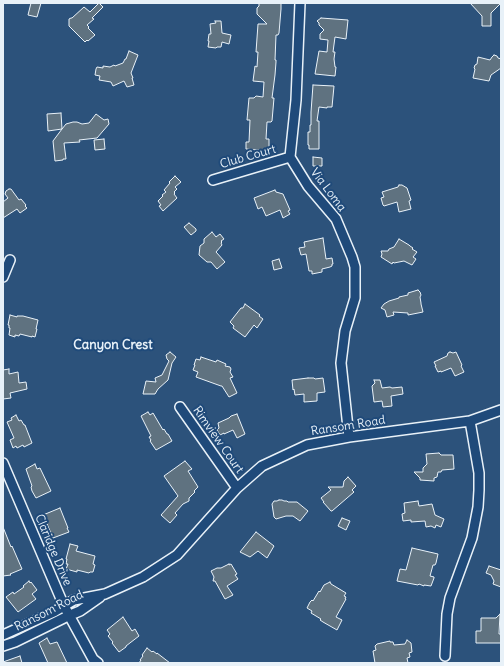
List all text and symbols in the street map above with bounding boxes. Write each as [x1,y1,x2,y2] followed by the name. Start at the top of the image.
[218,142,278,172] street label: Club Court
[307,166,349,214] street label: Via Loma
[73,337,153,353] district label: Canyon Crest
[190,404,246,476] street label: Rimview Court
[310,413,386,439] street label: Ransom Road
[31,512,75,588] street label: Claridge Drive
[12,588,86,634] street label: Ransom Road

